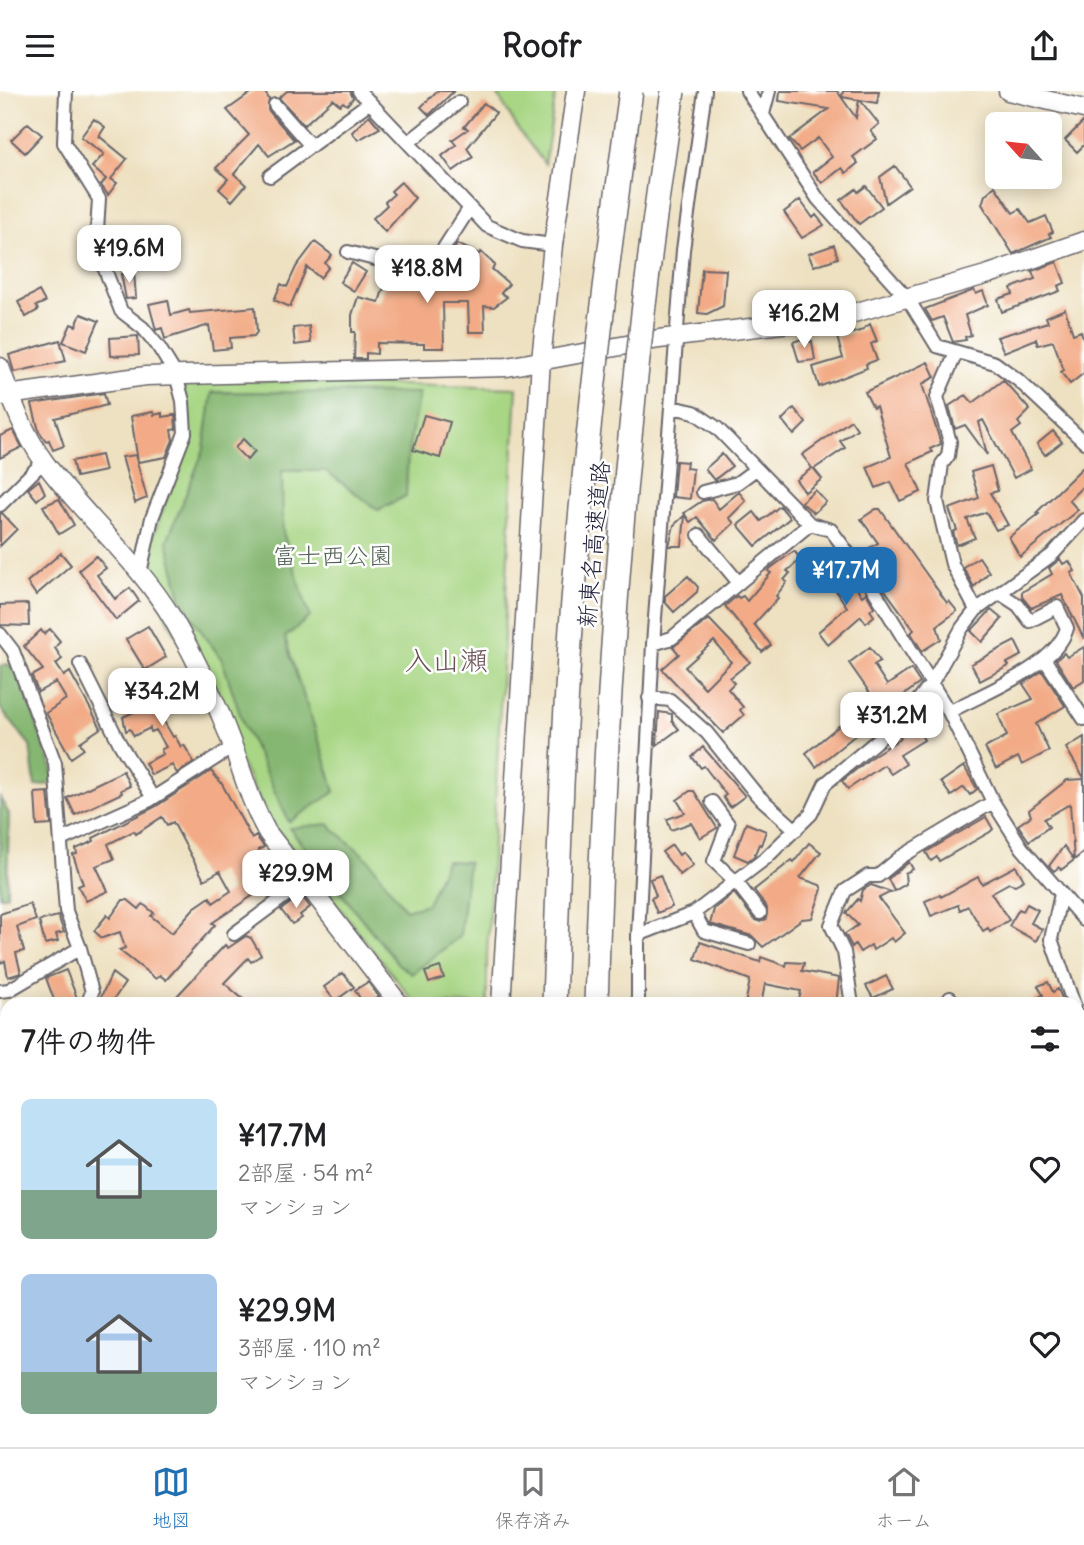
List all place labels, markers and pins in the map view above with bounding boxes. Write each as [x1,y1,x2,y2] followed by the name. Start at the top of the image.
[72,225,186,285] pin: ¥19.6M
[370,245,484,305] pin: ¥18.8M
[747,291,861,350] pin: ¥16.2M
[789,547,903,607] pin: ¥17.7M
[105,669,219,728] pin: ¥34.2M
[835,693,949,752] pin: ¥31.2M
[239,851,353,910] pin: ¥29.9M

